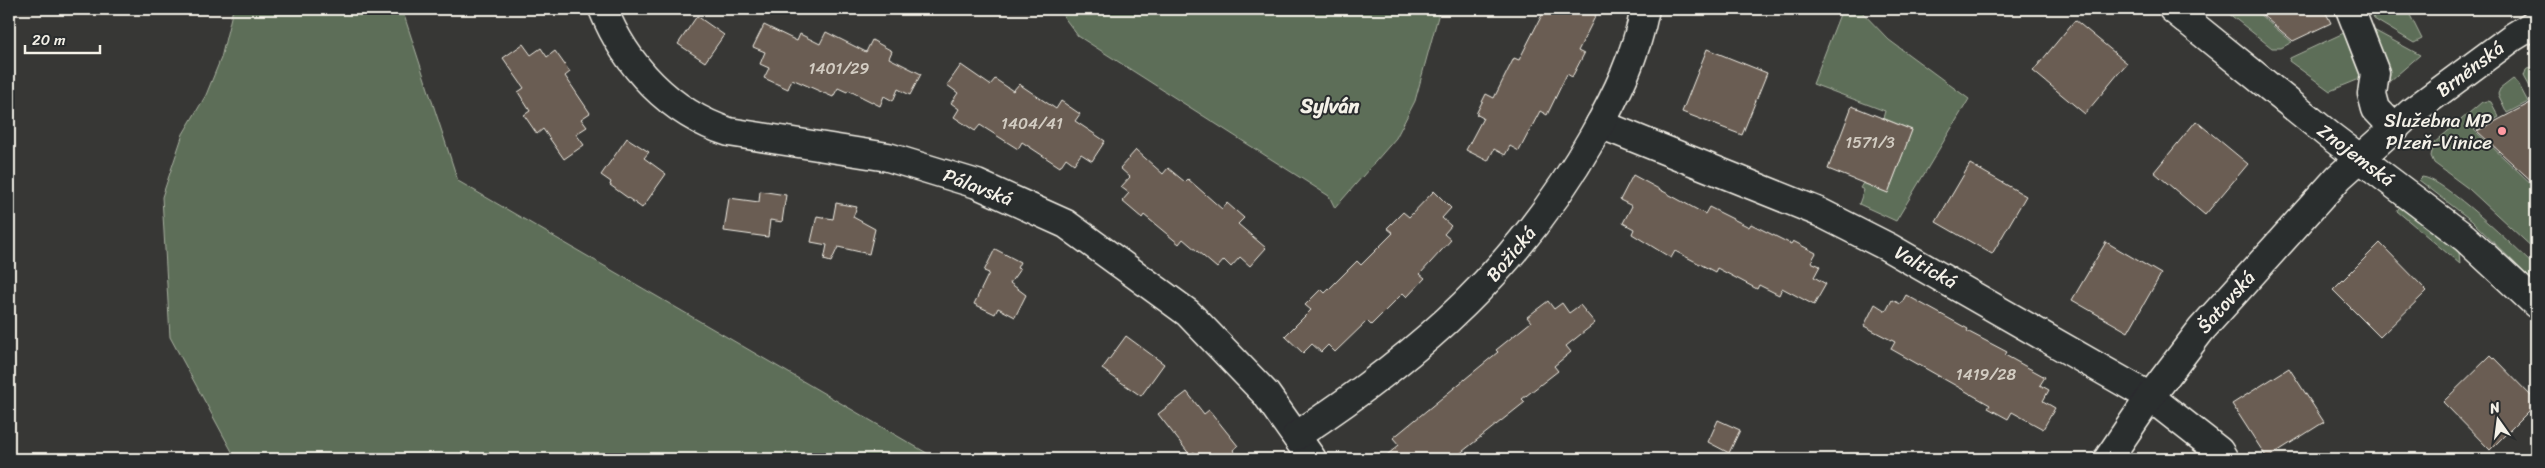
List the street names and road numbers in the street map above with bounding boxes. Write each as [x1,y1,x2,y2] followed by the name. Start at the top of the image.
[2429,32,2512,106] street label: Brněnská
[2310,115,2402,196] street label: Znojemská
[938,159,1018,216] street label: Pálavská
[1477,218,1545,290] street label: Božická
[1888,236,1964,298] street label: Valtická
[2188,263,2264,341] street label: Šatovská

